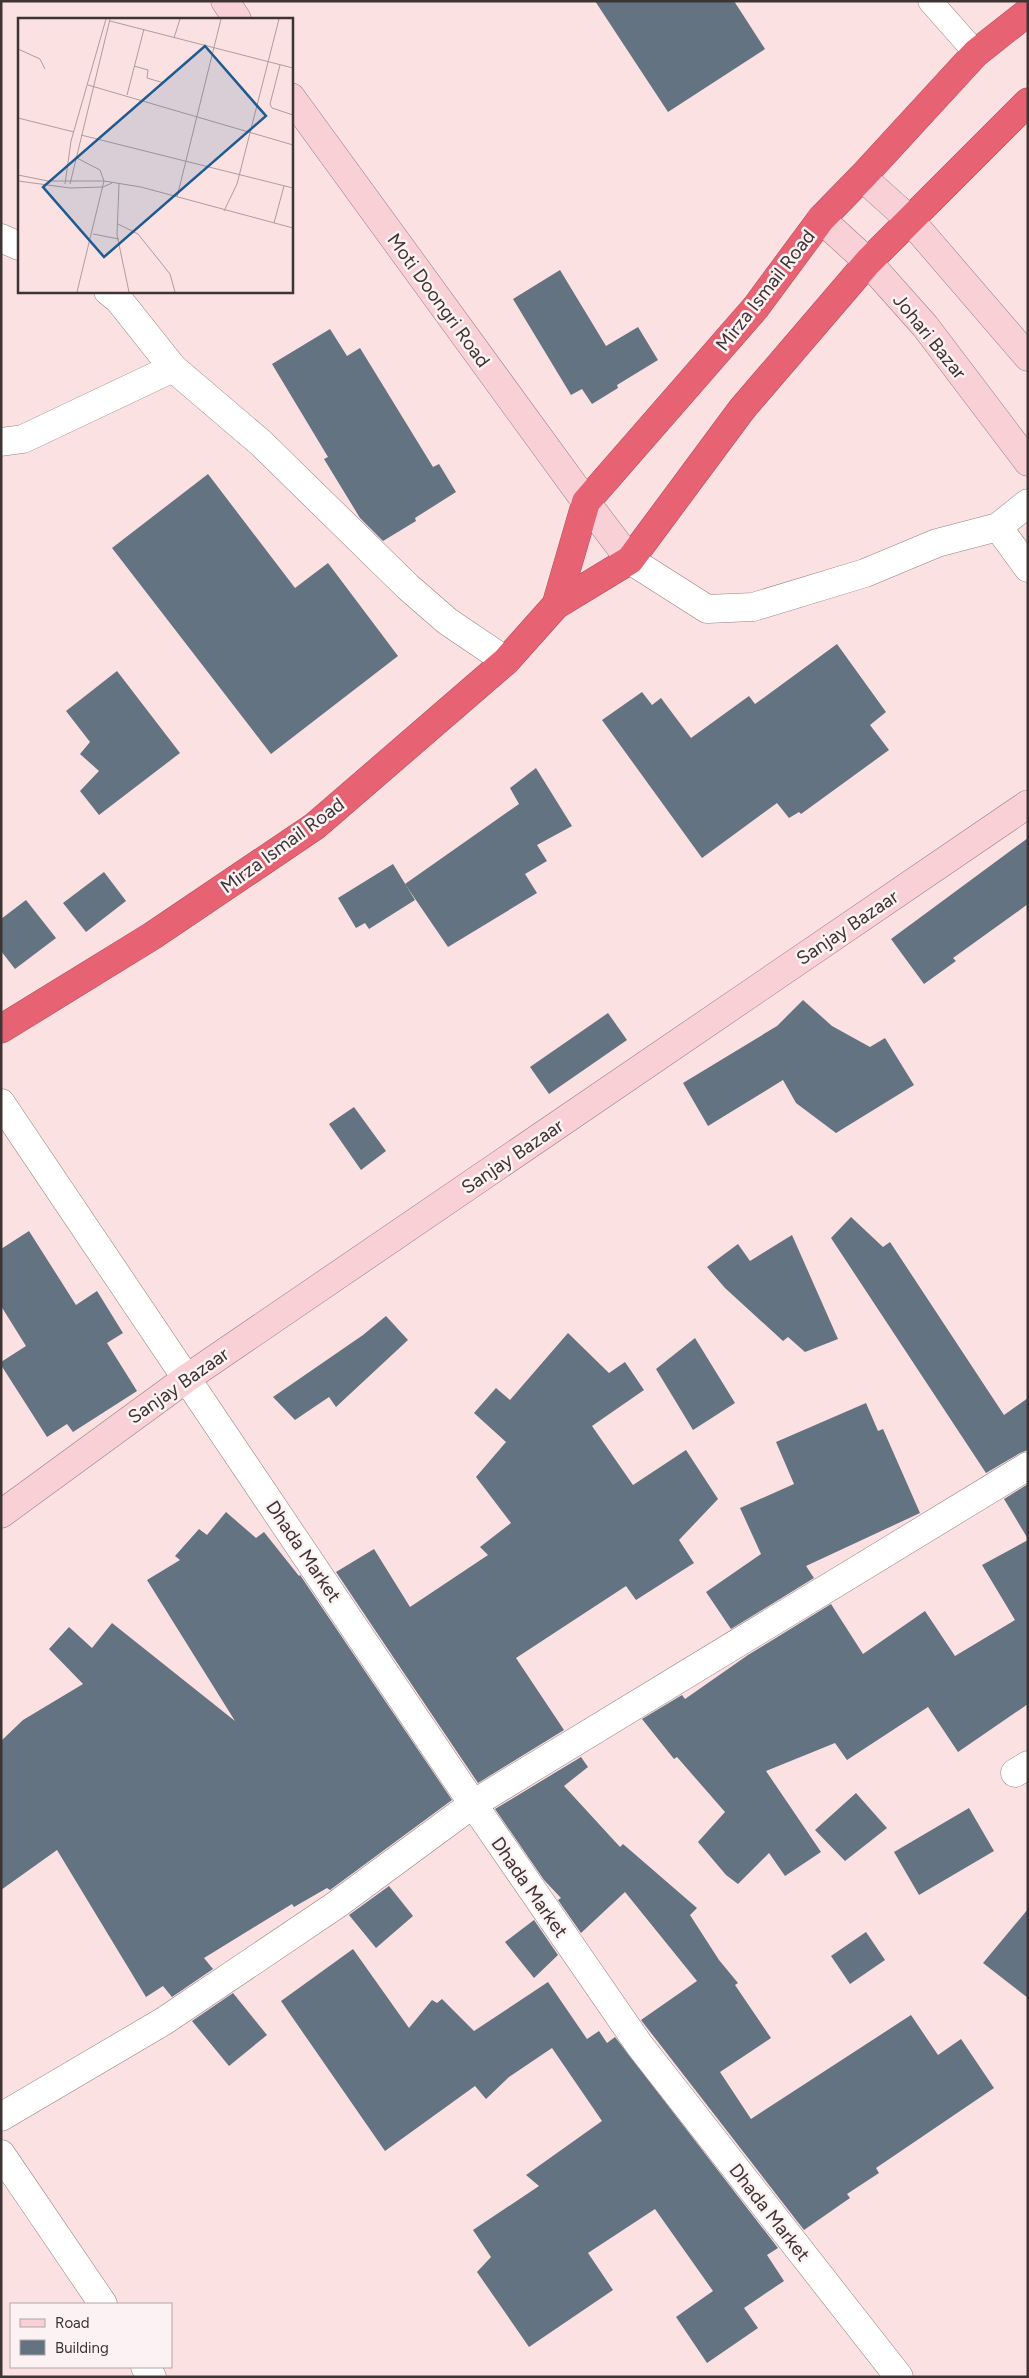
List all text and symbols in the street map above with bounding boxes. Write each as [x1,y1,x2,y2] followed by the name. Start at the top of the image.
[18,18,292,292] inset map
[711,225,820,356] street label: Mirza Ismail Road
[382,229,495,372] street label: Moti Doongri Road
[888,289,971,384] street label: Johari Bazar
[216,793,349,898] street label: Mirza Ismail Road
[792,885,903,970] street label: Sanjay Bazaar
[457,1114,568,1199] street label: Sanjay Bazaar
[123,1342,234,1429] street label: Sanjay Bazaar
[261,1496,346,1606] street label: Dhada Market
[486,1833,573,1942] street label: Dhada Market
[724,2159,815,2266] street label: Dhada Market
[10,2303,172,2368] legend
[55,2314,90,2332] text: Road
[55,2339,109,2357] text: Building

